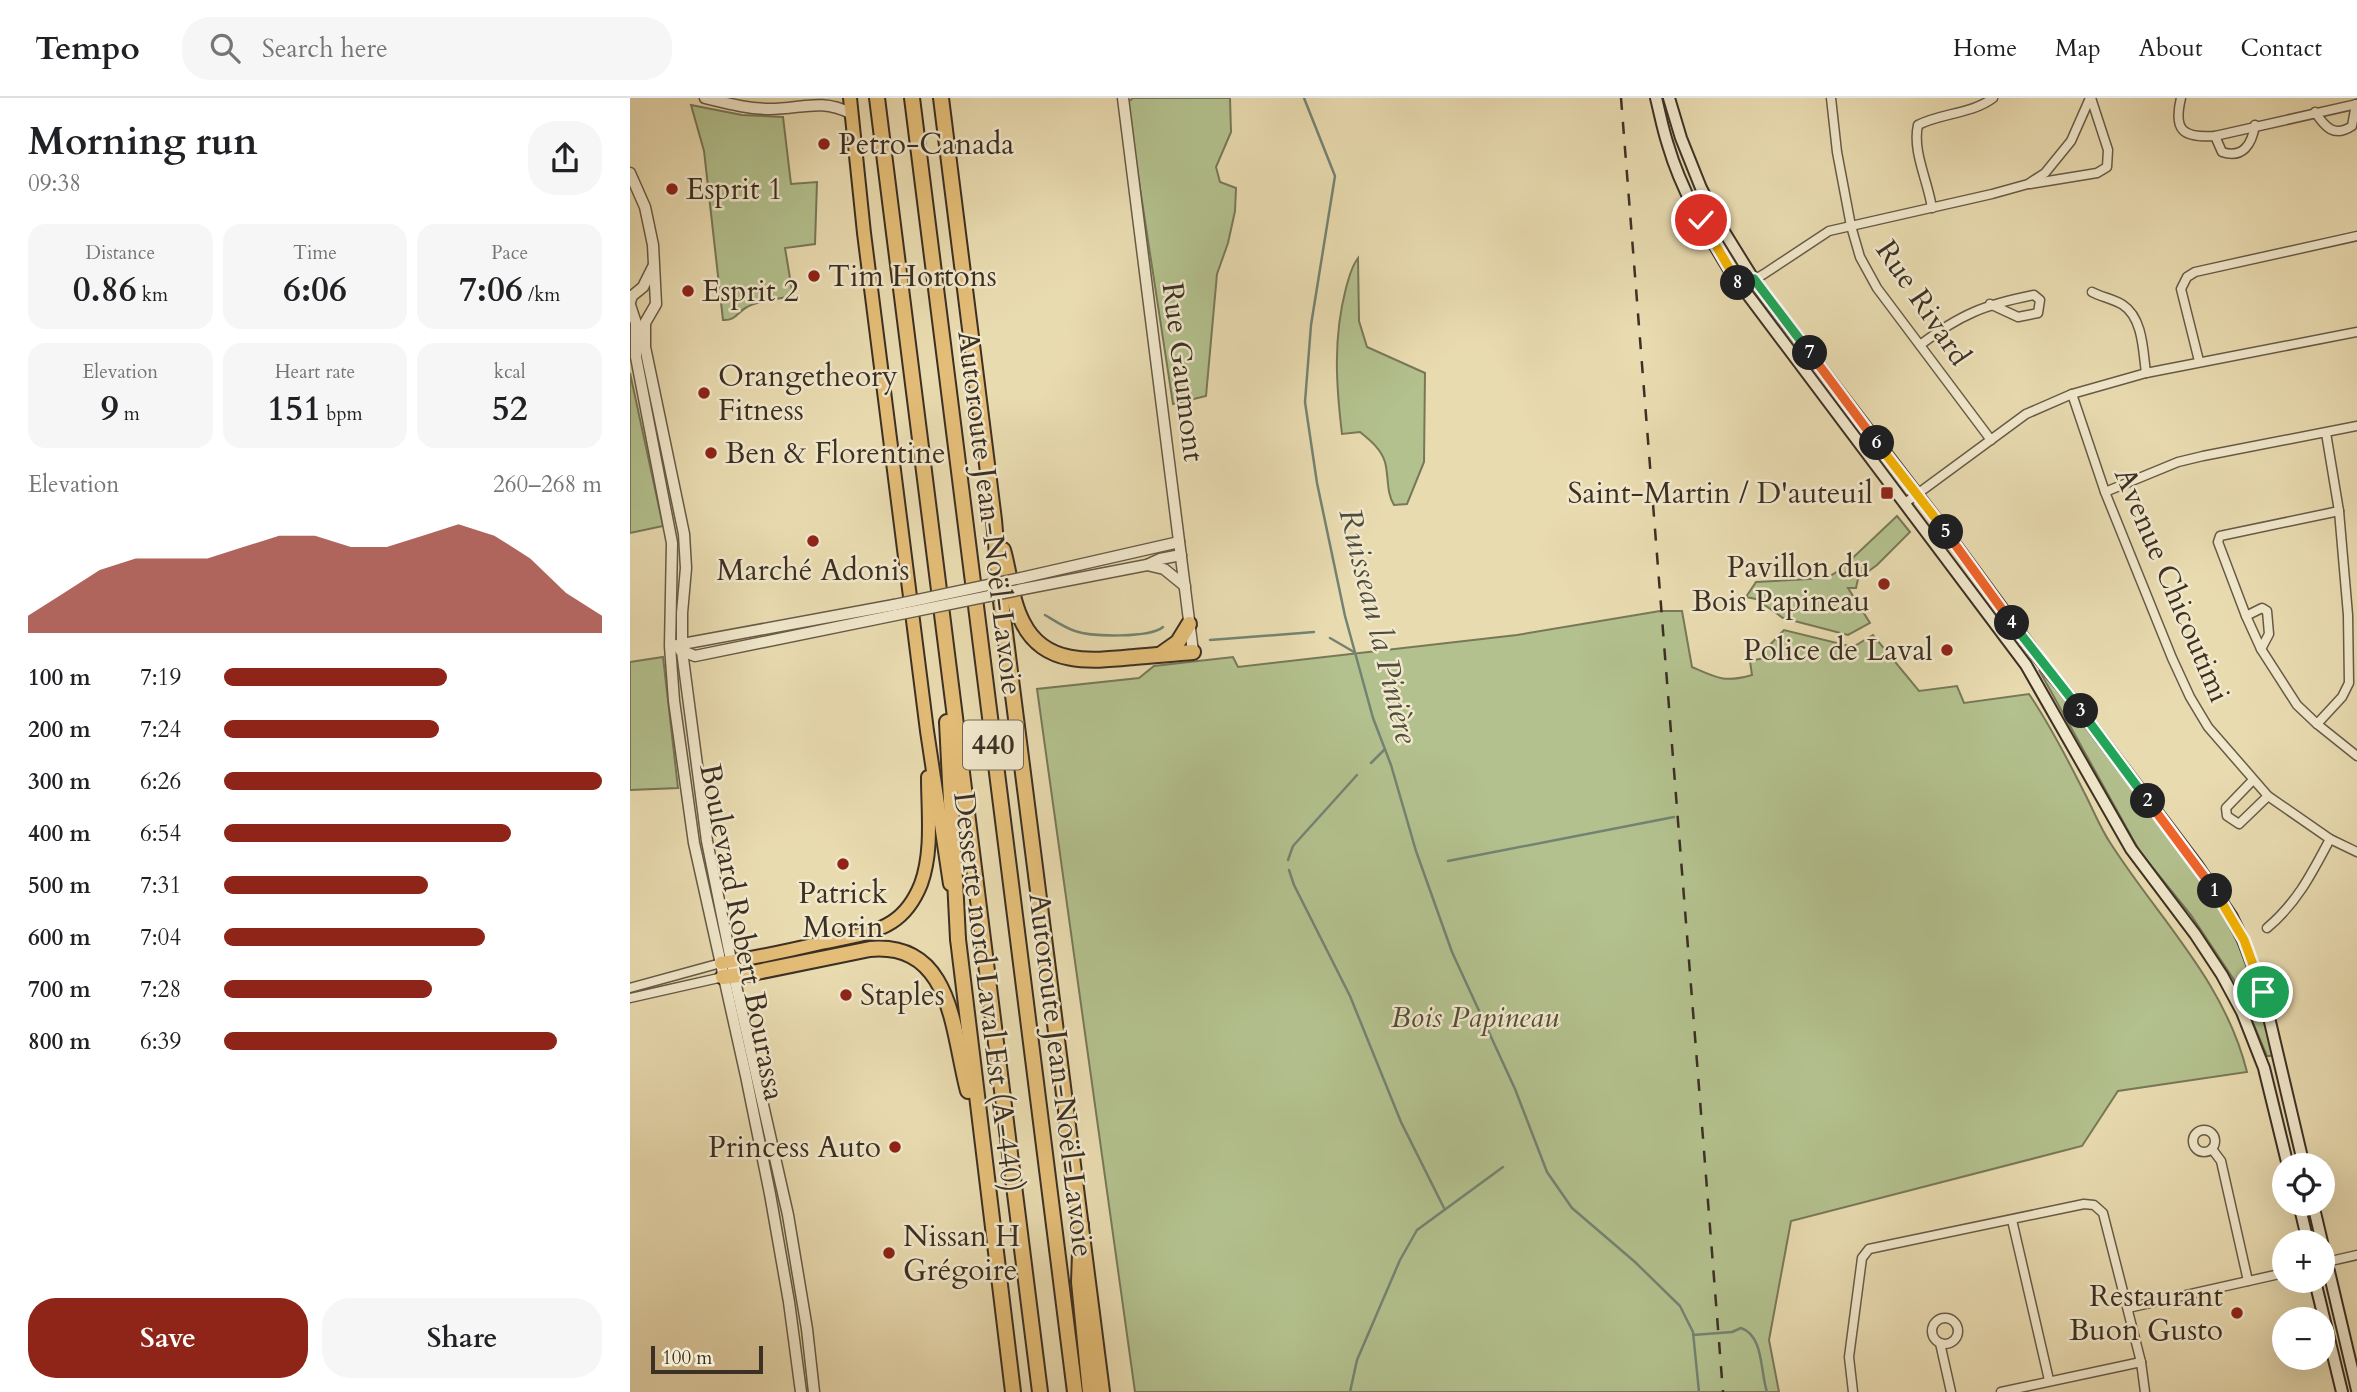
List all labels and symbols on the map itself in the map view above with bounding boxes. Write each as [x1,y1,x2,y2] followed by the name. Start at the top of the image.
[838,124,1014,165] place label: Petro-Canada
[816,136,832,152] marker: Petro-Canada
[686,169,783,210] place label: Esprit 1
[664,181,680,197] marker: Esprit 1
[1671,190,1731,250] pin
[1866,232,1980,374] street label: Rue Rivard
[828,256,997,297] place label: Tim Hortons
[1720,266,1756,300] pin: 8
[806,268,822,284] marker: Tim Hortons
[702,271,799,312] place label: Esprit 2
[1152,280,1214,464] street label: Rue Gaumont
[680,283,696,299] marker: Esprit 2
[947,329,1033,697] street label: Autoroute Jean-Noël-Lavoie
[1792,336,1828,370] pin: 7
[718,356,898,431] place label: Orangetheory Fitness
[696,385,712,401] marker: Orangetheory Fitness
[1860,426,1894,460] pin: 6
[725,433,946,474] place label: Ben & Florentine
[703,445,719,461] marker: Ben & Florentine
[2104,461,2240,709] street label: Avenue Chicoutimi
[1567,473,1873,514] place label: Saint-Martin / D'auteuil
[1879,485,1895,501] marker: Saint-Martin / D'auteuil
[1328,504,1429,749] water label: Ruisseau la Pinière
[1928,514,1964,550] pin: 5
[805,533,821,549] marker: Marché Adonis
[1692,547,1870,622] place label: Pavillon du Bois Papineau
[716,550,910,591] place label: Marché Adonis
[1876,576,1892,592] marker: Pavillon du Bois Papineau
[1994,606,2030,640] pin: 4
[1743,630,1933,671] place label: Police de Laval
[1939,642,1955,658] marker: Police de Laval
[2064,694,2098,728] pin: 3
[963,720,1023,770] road number: 440
[689,760,795,1104] street label: Boulevard Robert Bourassa
[2130,784,2166,818] pin: 2
[943,790,1033,1194] street label: Desserte nord Laval Est (A-440)
[835,856,851,872] marker: Patrick Morin
[798,873,888,948] place label: Patrick Morin
[2198,874,2232,908] pin: 1
[1018,891,1104,1259] street label: Autoroute Jean-Noël-Lavoie
[2233,962,2293,1022] pin
[860,975,945,1016] place label: Staples
[838,987,854,1003] marker: Staples
[1391,997,1559,1038] park label: Bois Papineau
[708,1127,881,1168] place label: Princess Auto
[887,1139,903,1155] marker: Princess Auto
[903,1216,1020,1291] place label: Nissan H Grégoire
[881,1245,897,1261] marker: Nissan H Grégoire
[2069,1276,2224,1351] place label: Restaurant Buon Gusto
[2229,1305,2245,1321] marker: Restaurant Buon Gusto
[651,1343,763,1375] scale bar

